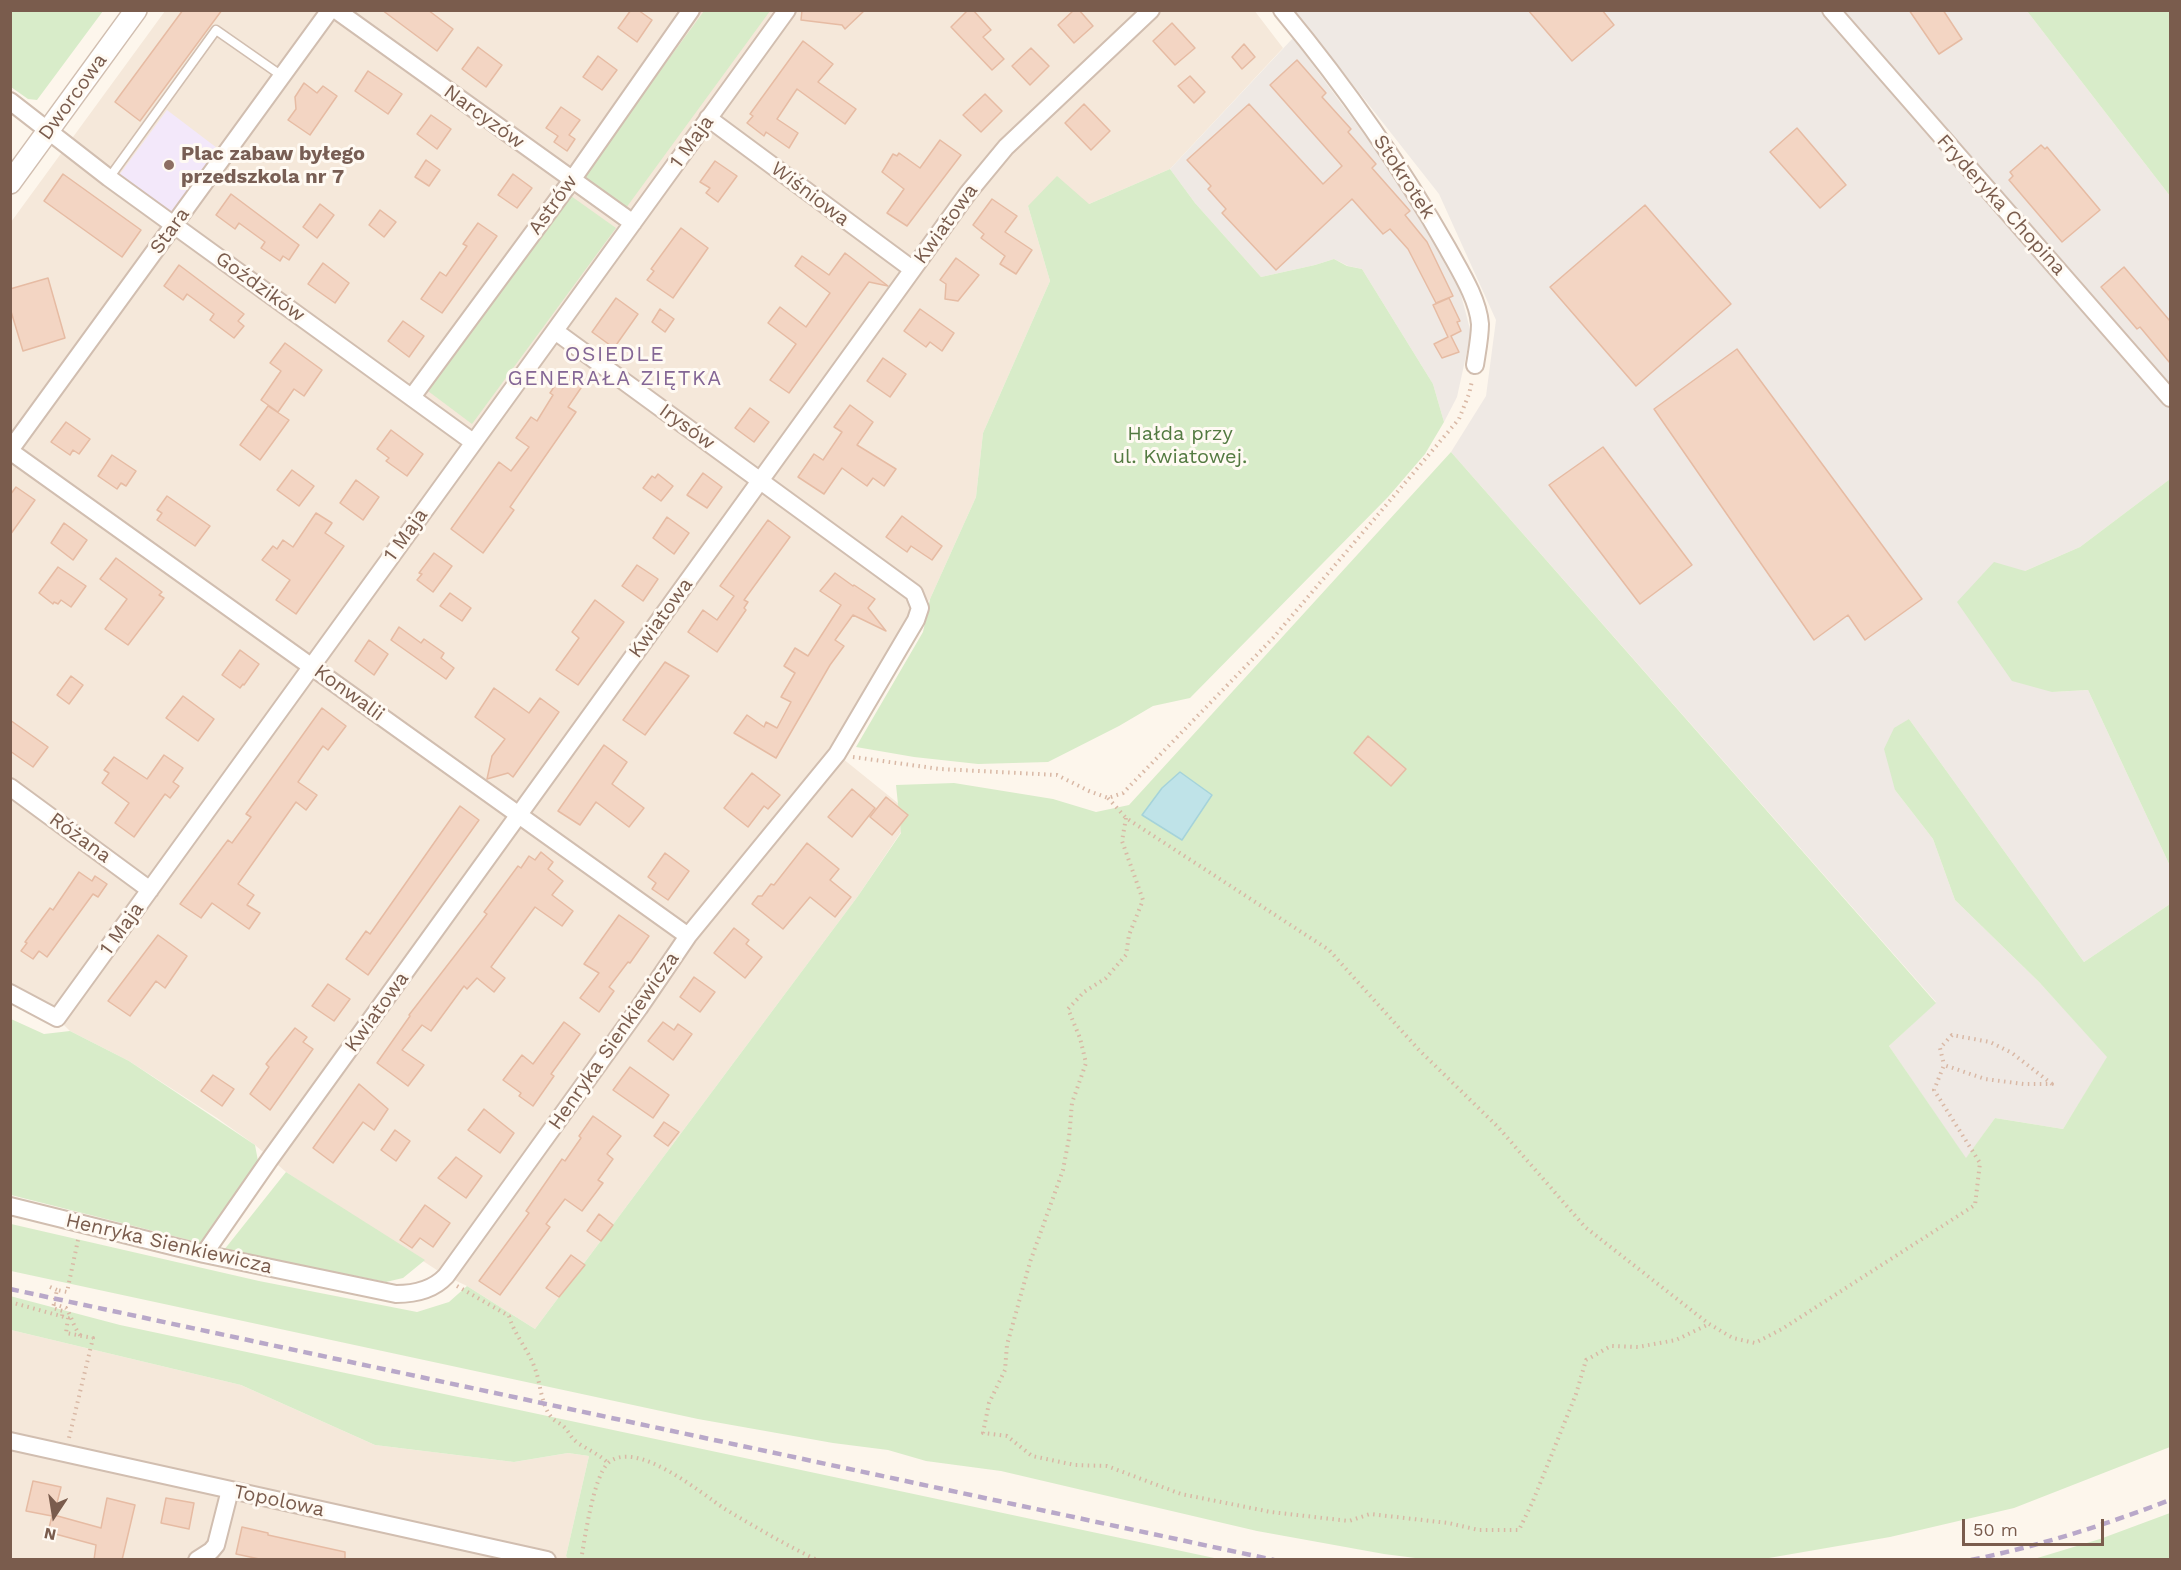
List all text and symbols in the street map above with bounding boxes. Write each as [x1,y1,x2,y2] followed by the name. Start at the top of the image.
[34,49,112,145] street label: Dworcowa
[439,80,529,154] street label: Narcyzów
[665,111,719,173] street label: 1 Maja
[1368,130,1440,224] street label: Stokrotek
[1931,130,2071,280] street label: Fryderyka Chopina
[181,142,365,189] place label: Plac zabaw byłego przedszkola nr 7
[766,157,854,231] street label: Wiśniowa
[162,158,176,172] marker: Plac zabaw byłego przedszkola nr 7
[523,170,583,240] street label: Astrów
[909,179,983,269] street label: Kwiatowa
[145,203,195,259] street label: Stara
[211,247,309,327] street label: Goździków
[507,342,723,392] district label: OSIEDLE GENERAŁA ZIĘTKA
[654,399,720,455] street label: Irysów
[1113,422,1247,469] park label: Hałda przy ul. Kwiatowej.
[379,504,433,566] street label: 1 Maja
[624,573,698,663] street label: Kwiatowa
[309,659,389,727] street label: Konwalii
[44,808,116,868] street label: Różana
[95,898,149,960] street label: 1 Maja
[544,948,684,1134] street label: Henryka Sienkiewicza
[340,967,414,1057] street label: Kwiatowa
[63,1209,275,1279] street label: Henryka Sienkiewicza
[231,1480,327,1522] street label: Topolowa
[24,1486,84,1546] north arrow
[1965,1507,2108,1545] scale bar
[1973,1519,2018,1540] text: 50 m
[42,1524,58,1545] text: N

